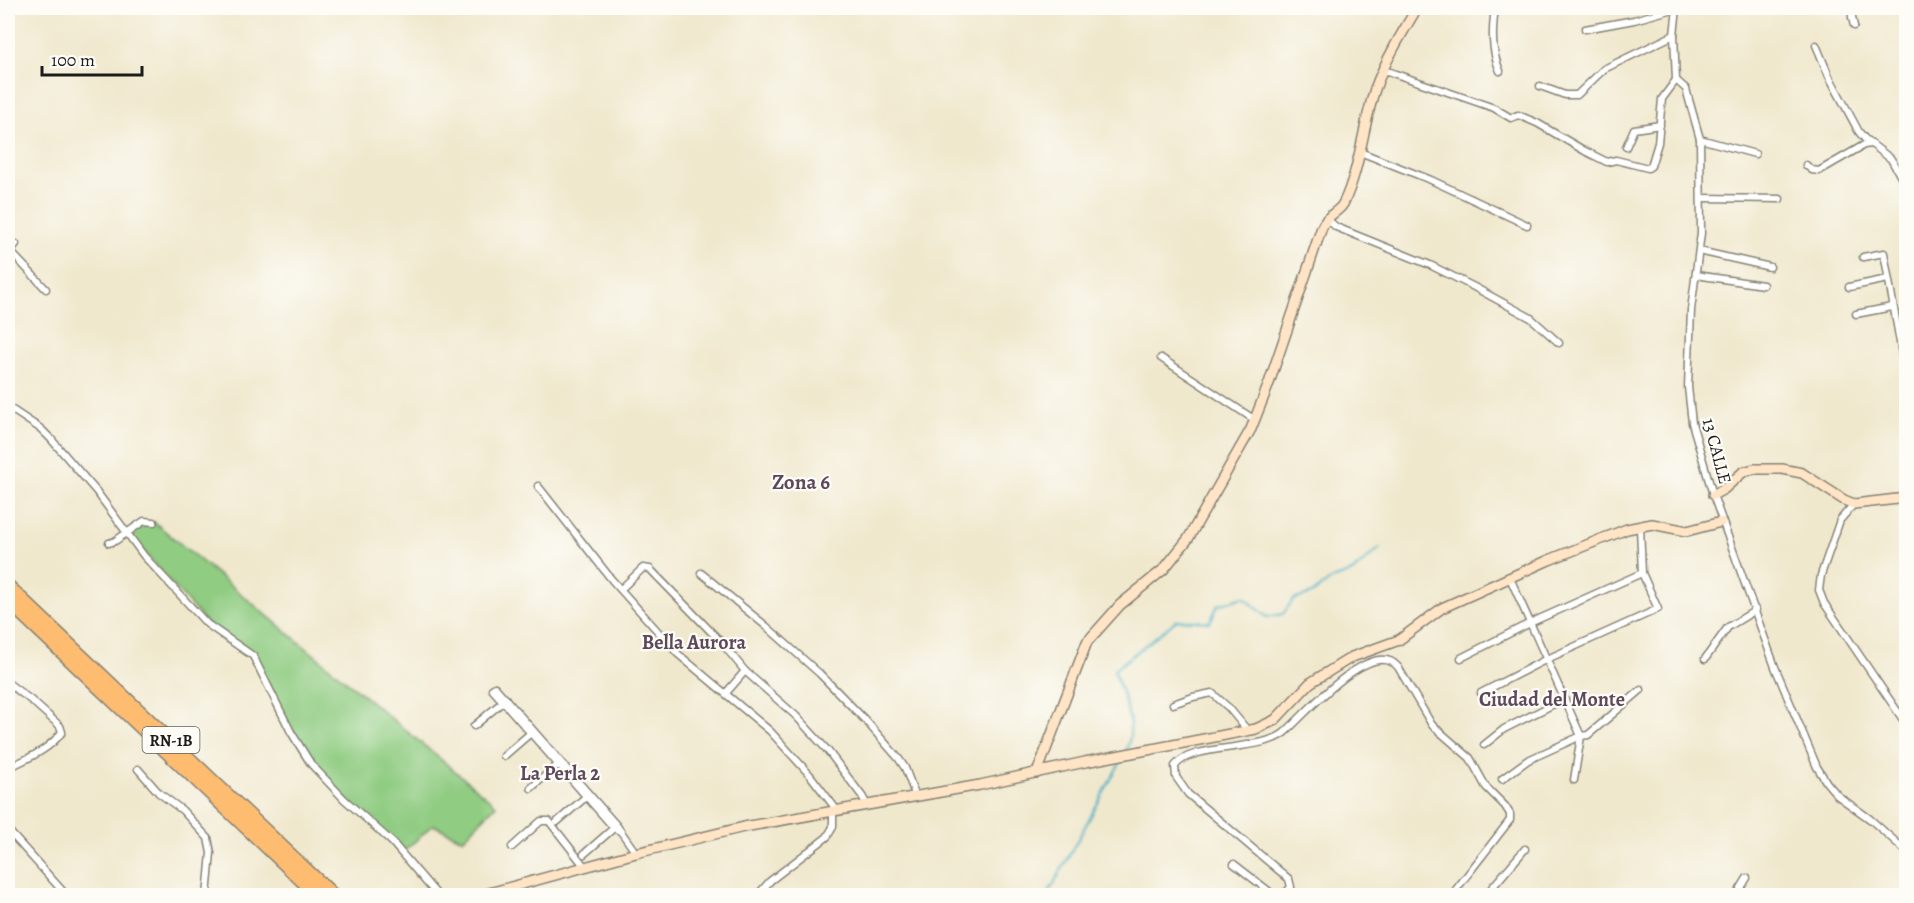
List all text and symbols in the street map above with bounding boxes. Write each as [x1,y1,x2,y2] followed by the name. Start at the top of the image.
[42,39,142,77] scale bar
[51,48,95,72] text: 100 m
[1697,415,1737,487] street label: 13 CALLE
[772,468,830,496] district label: Zona 6
[642,629,746,656] district label: Bella Aurora
[1479,686,1625,713] district label: Ciudad del Monte
[142,727,200,753] road number: RN-1B
[520,760,600,787] district label: La Perla 2

